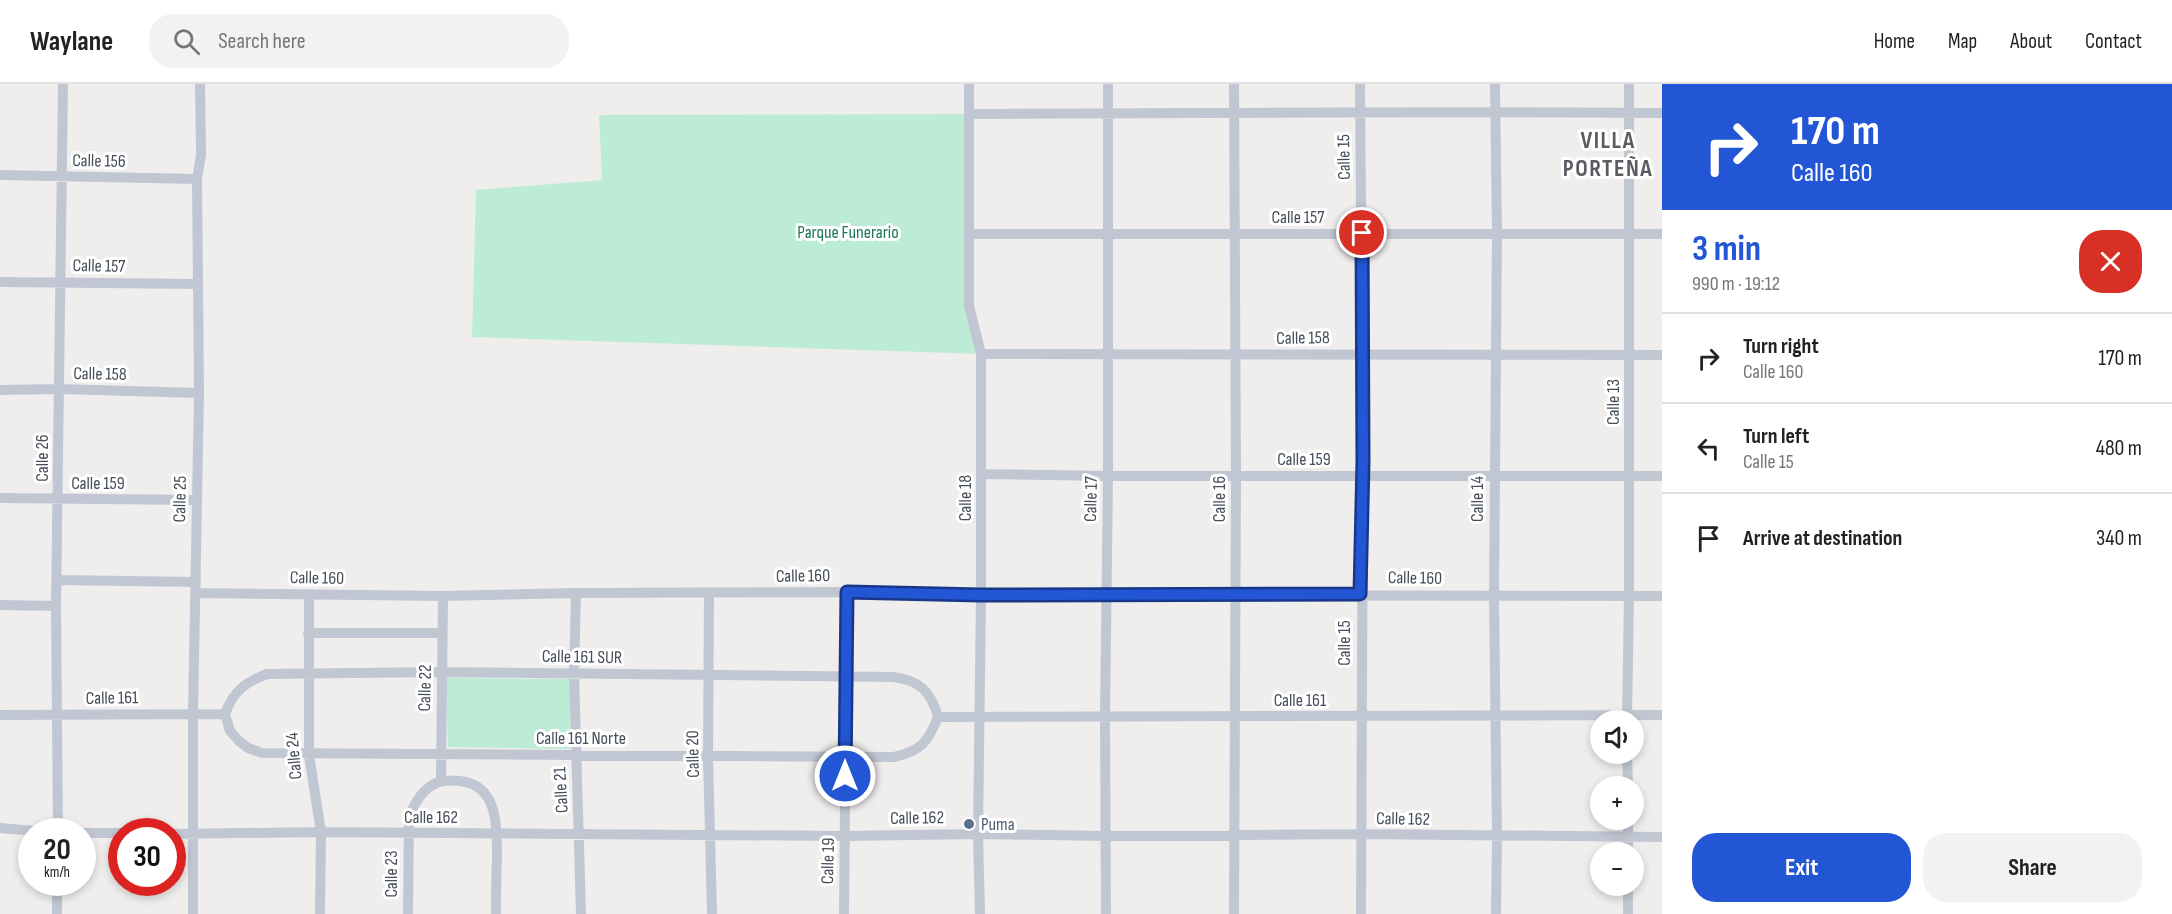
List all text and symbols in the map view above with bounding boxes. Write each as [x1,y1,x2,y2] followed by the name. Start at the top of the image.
[149,14,569,68] search box
[30,25,113,58] text: Waylane
[170,25,203,58] icon: search
[218,28,306,55] text: Search here
[1874,29,1915,54] text: Home
[1948,29,1977,54] text: Map
[2010,29,2052,54] text: About
[2085,29,2142,54] text: Contact
[1791,106,1880,157] text: 170 m
[1692,108,1770,186] icon: right
[1563,126,1653,183] district label: VILLA PORTEÑA
[1333,134,1355,180] street label: Calle 15
[72,150,126,172] street label: Calle 156
[1791,157,1873,189] text: Calle 160
[1272,207,1325,228] street label: Calle 157
[1336,207,1387,258] pin
[1345,216,1378,249] icon: arrive
[797,222,899,243] park label: Parque Funerario
[1692,228,1761,271] text: 3 min
[2079,230,2142,293] button: close
[72,255,126,277] street label: Calle 157
[1692,272,1780,296] text: 990 m · 19:12
[1276,327,1330,349] street label: Calle 158
[1743,333,1819,360] text: Turn right
[1692,342,1725,375] icon: right
[2098,345,2142,372] text: 170 m
[1743,360,1803,384] text: Calle 160
[73,363,127,385] street label: Calle 158
[1603,379,1624,425] street label: Calle 13
[1743,423,1809,450] text: Turn left
[1692,432,1725,465] icon: left
[32,434,53,482] street label: Calle 26
[2096,435,2142,462] text: 480 m
[1277,449,1331,470] street label: Calle 159
[1743,450,1794,474] text: Calle 15
[71,473,125,494] street label: Calle 159
[169,475,191,523] street label: Calle 25
[955,475,976,521] street label: Calle 18
[1080,475,1102,522] street label: Calle 17
[1209,476,1230,522] street label: Calle 16
[1467,476,1488,522] street label: Calle 14
[1692,522,1725,555] icon: arrive
[1743,525,1902,552] text: Arrive at destination
[2096,525,2142,552] text: 340 m
[776,565,830,587] street label: Calle 160
[290,567,344,589] street label: Calle 160
[1388,567,1442,589] street label: Calle 160
[1334,620,1355,666] street label: Calle 15
[542,646,622,668] street label: Calle 161 SUR
[414,664,436,712] street label: Calle 22
[86,687,139,709] street label: Calle 161
[1274,690,1327,711] street label: Calle 161
[1590,710,1644,896] map controls
[1590,710,1644,764] button: sound
[536,728,626,749] street label: Calle 161 Norte
[682,730,704,778] street label: Calle 20
[281,731,307,780] street label: Calle 24
[813,744,877,808] position arrow
[549,766,573,813] street label: Calle 21
[1590,776,1644,830] button: +
[404,807,458,828] street label: Calle 162
[890,807,944,829] street label: Calle 162
[1376,808,1430,830] street label: Calle 162
[981,814,1015,835] place label: Puma
[962,817,976,831] marker: Puma
[108,818,186,896] speed limit sign: 30
[43,832,71,868] text: 20
[1692,833,1911,902] button: Exit
[1923,833,2142,902] button: Share
[817,838,839,884] street label: Calle 19
[1590,842,1644,896] button: −
[381,850,402,898] street label: Calle 23
[44,863,70,882] text: km/h

